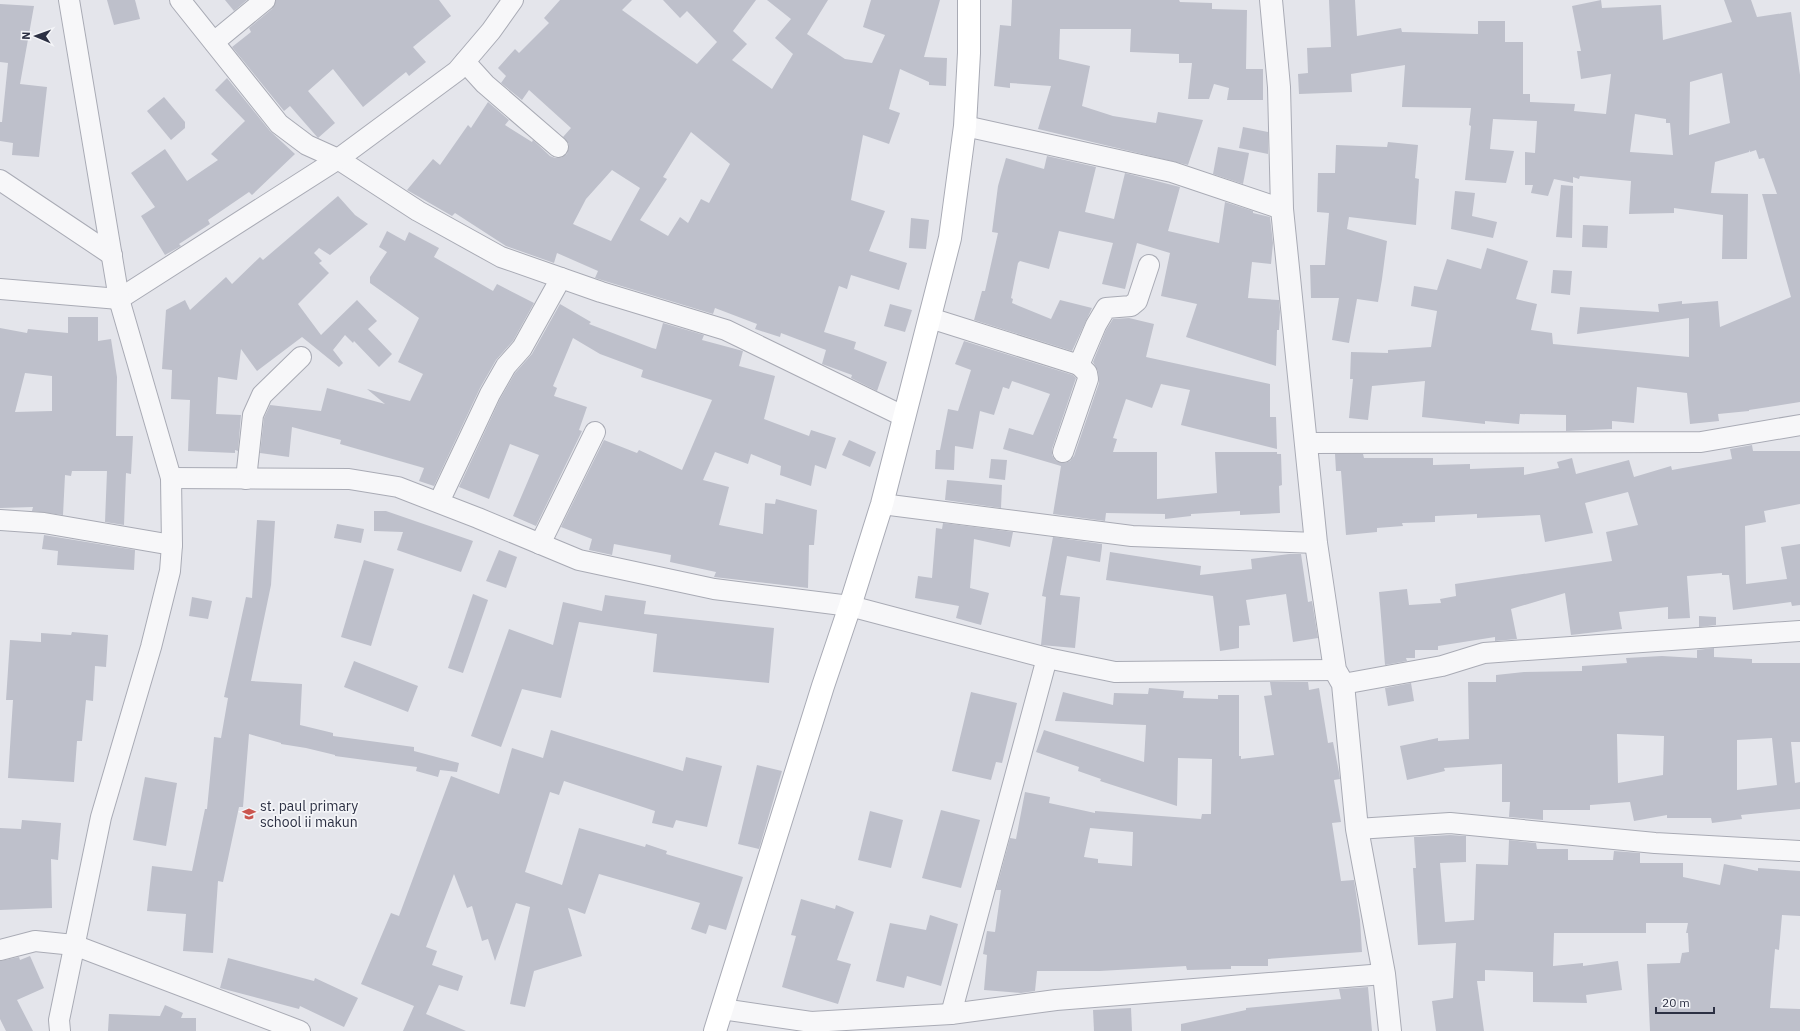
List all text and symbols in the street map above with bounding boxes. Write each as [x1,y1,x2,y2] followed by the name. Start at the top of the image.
[16,16,56,56] north arrow
[19,31,33,40] text: N
[260,797,358,831] place label: st. paul primary school ii makun
[241,806,257,822] school or university icon: st. paul primary school ii makun
[1656,989,1714,1015] scale bar
[1662,995,1690,1010] text: 20 m

